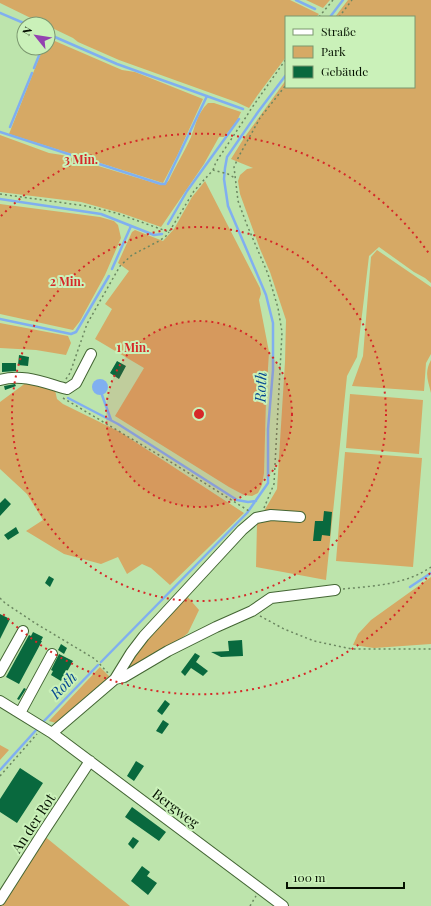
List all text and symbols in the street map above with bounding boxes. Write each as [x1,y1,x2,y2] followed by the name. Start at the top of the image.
[16,16,56,56] north arrow
[285,16,415,88] legend
[321,23,356,39] text: Straße
[18,24,35,38] text: N
[321,43,346,59] text: Park
[321,63,368,79] text: Gebäude
[64,151,98,167] text: 3 Min.
[50,273,84,289] text: 2 Min.
[117,339,149,355] text: 1 Min.
[249,371,271,404] water label: Roth
[192,407,206,421] centre of rings
[45,667,81,704] water label: Roth
[149,784,204,832] street label: Bergweg
[6,789,60,857] street label: An der Rot
[287,864,404,890] scale bar
[293,869,326,885] text: 100 m

